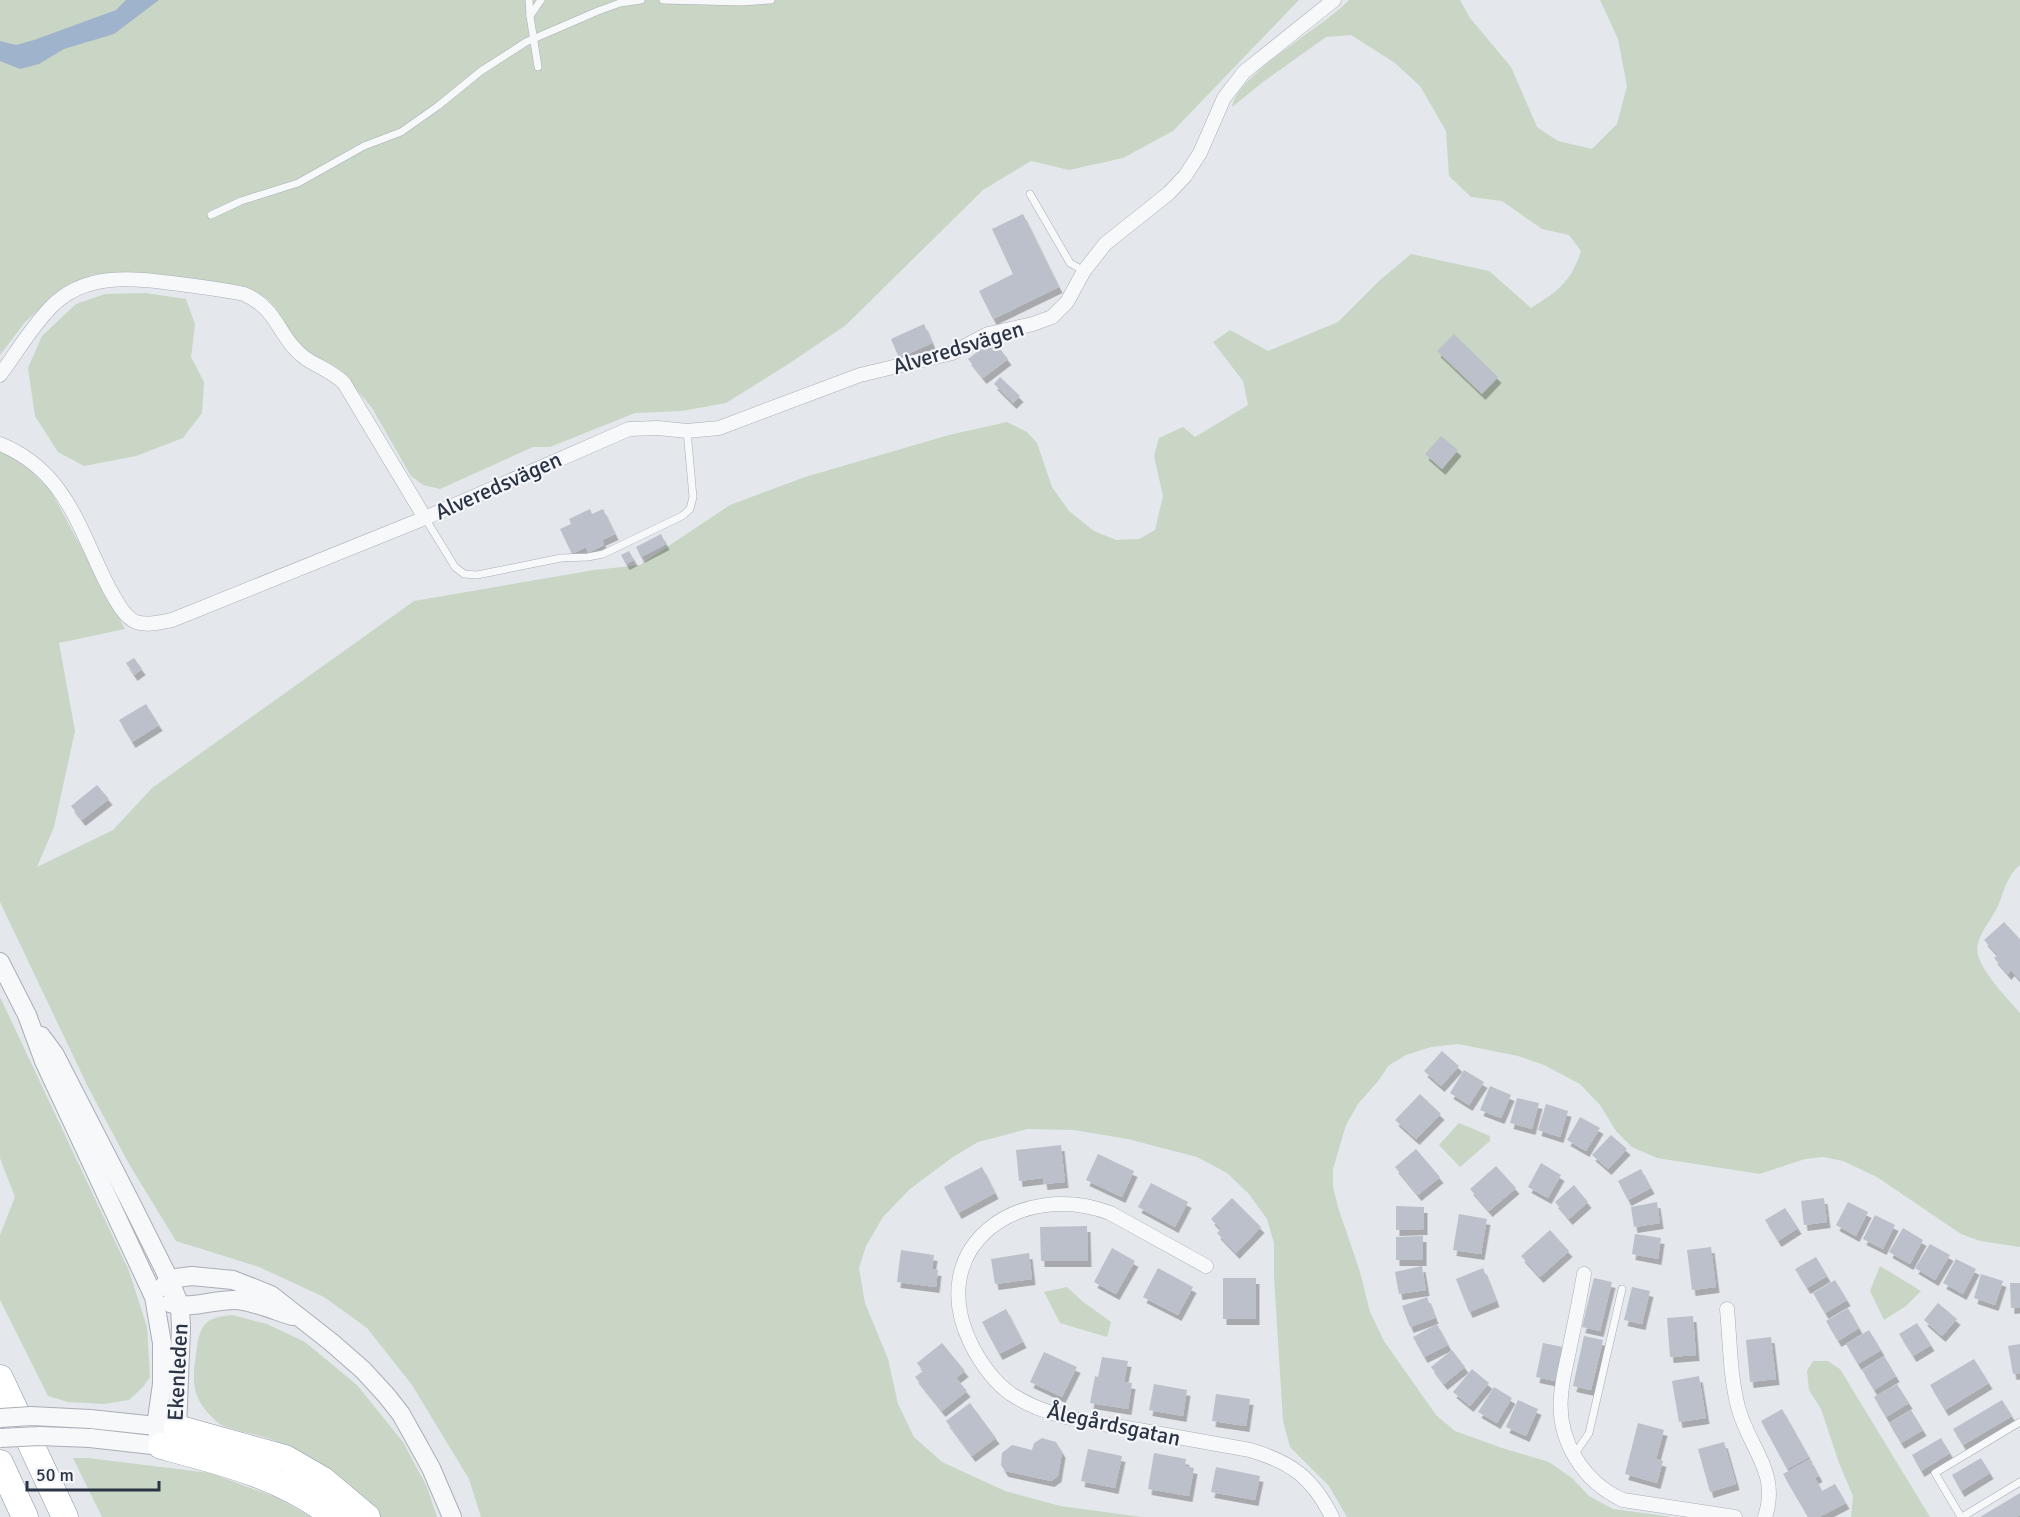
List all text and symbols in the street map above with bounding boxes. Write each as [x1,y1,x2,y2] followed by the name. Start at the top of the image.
[889,315,1027,380] street label: Alveredsvägen
[431,445,566,525] street label: Alveredsvägen
[161,1322,194,1422] street label: Ekenleden
[1045,1397,1183,1452] street label: Ålegårdsgatan
[27,1454,159,1492] scale bar
[36,1464,74,1486] text: 50 m

